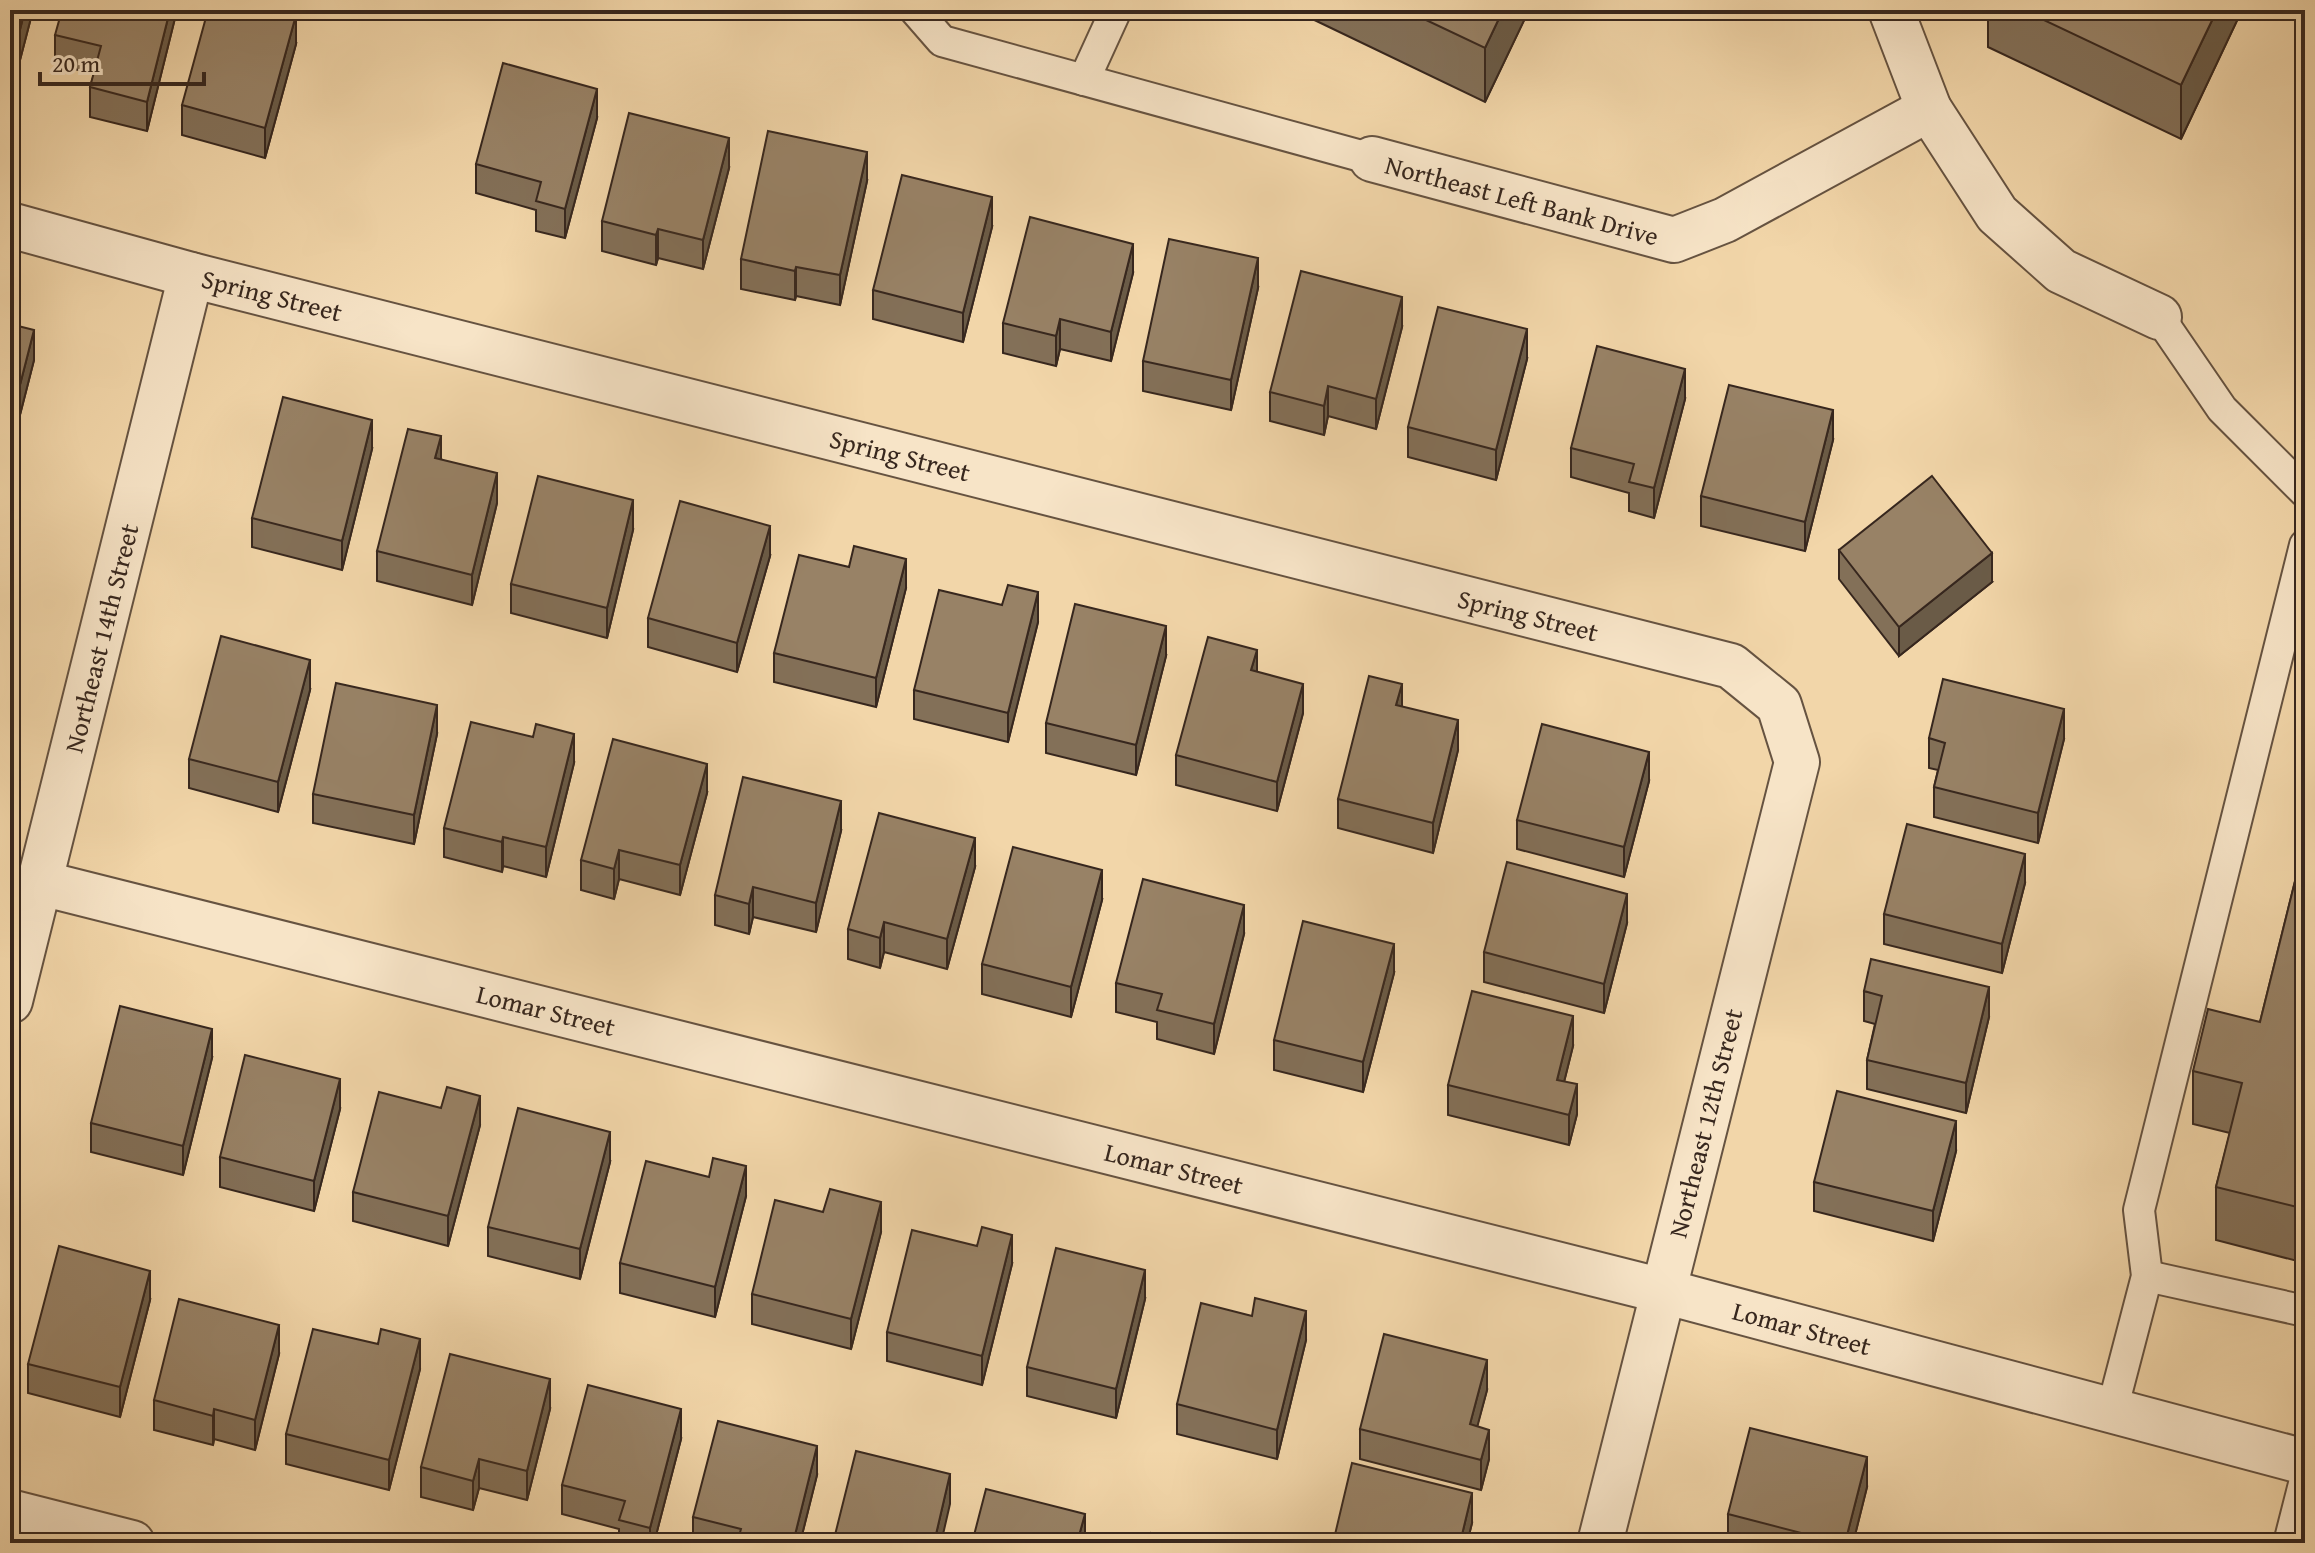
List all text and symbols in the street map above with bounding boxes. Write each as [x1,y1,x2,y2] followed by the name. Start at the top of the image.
[40,36,204,86] scale bar
[52,46,100,81] text: 20 m
[1381,145,1663,255] street label: Northeast Left Bank Drive
[198,259,346,331] street label: Spring Street
[826,419,974,491] street label: Spring Street
[54,519,148,757] street label: Northeast 14th Street
[1454,579,1602,651] street label: Spring Street
[473,974,619,1046] street label: Lomar Street
[1658,1004,1752,1242] street label: Northeast 12th Street
[1101,1132,1247,1204] street label: Lomar Street
[1729,1291,1875,1365] street label: Lomar Street

